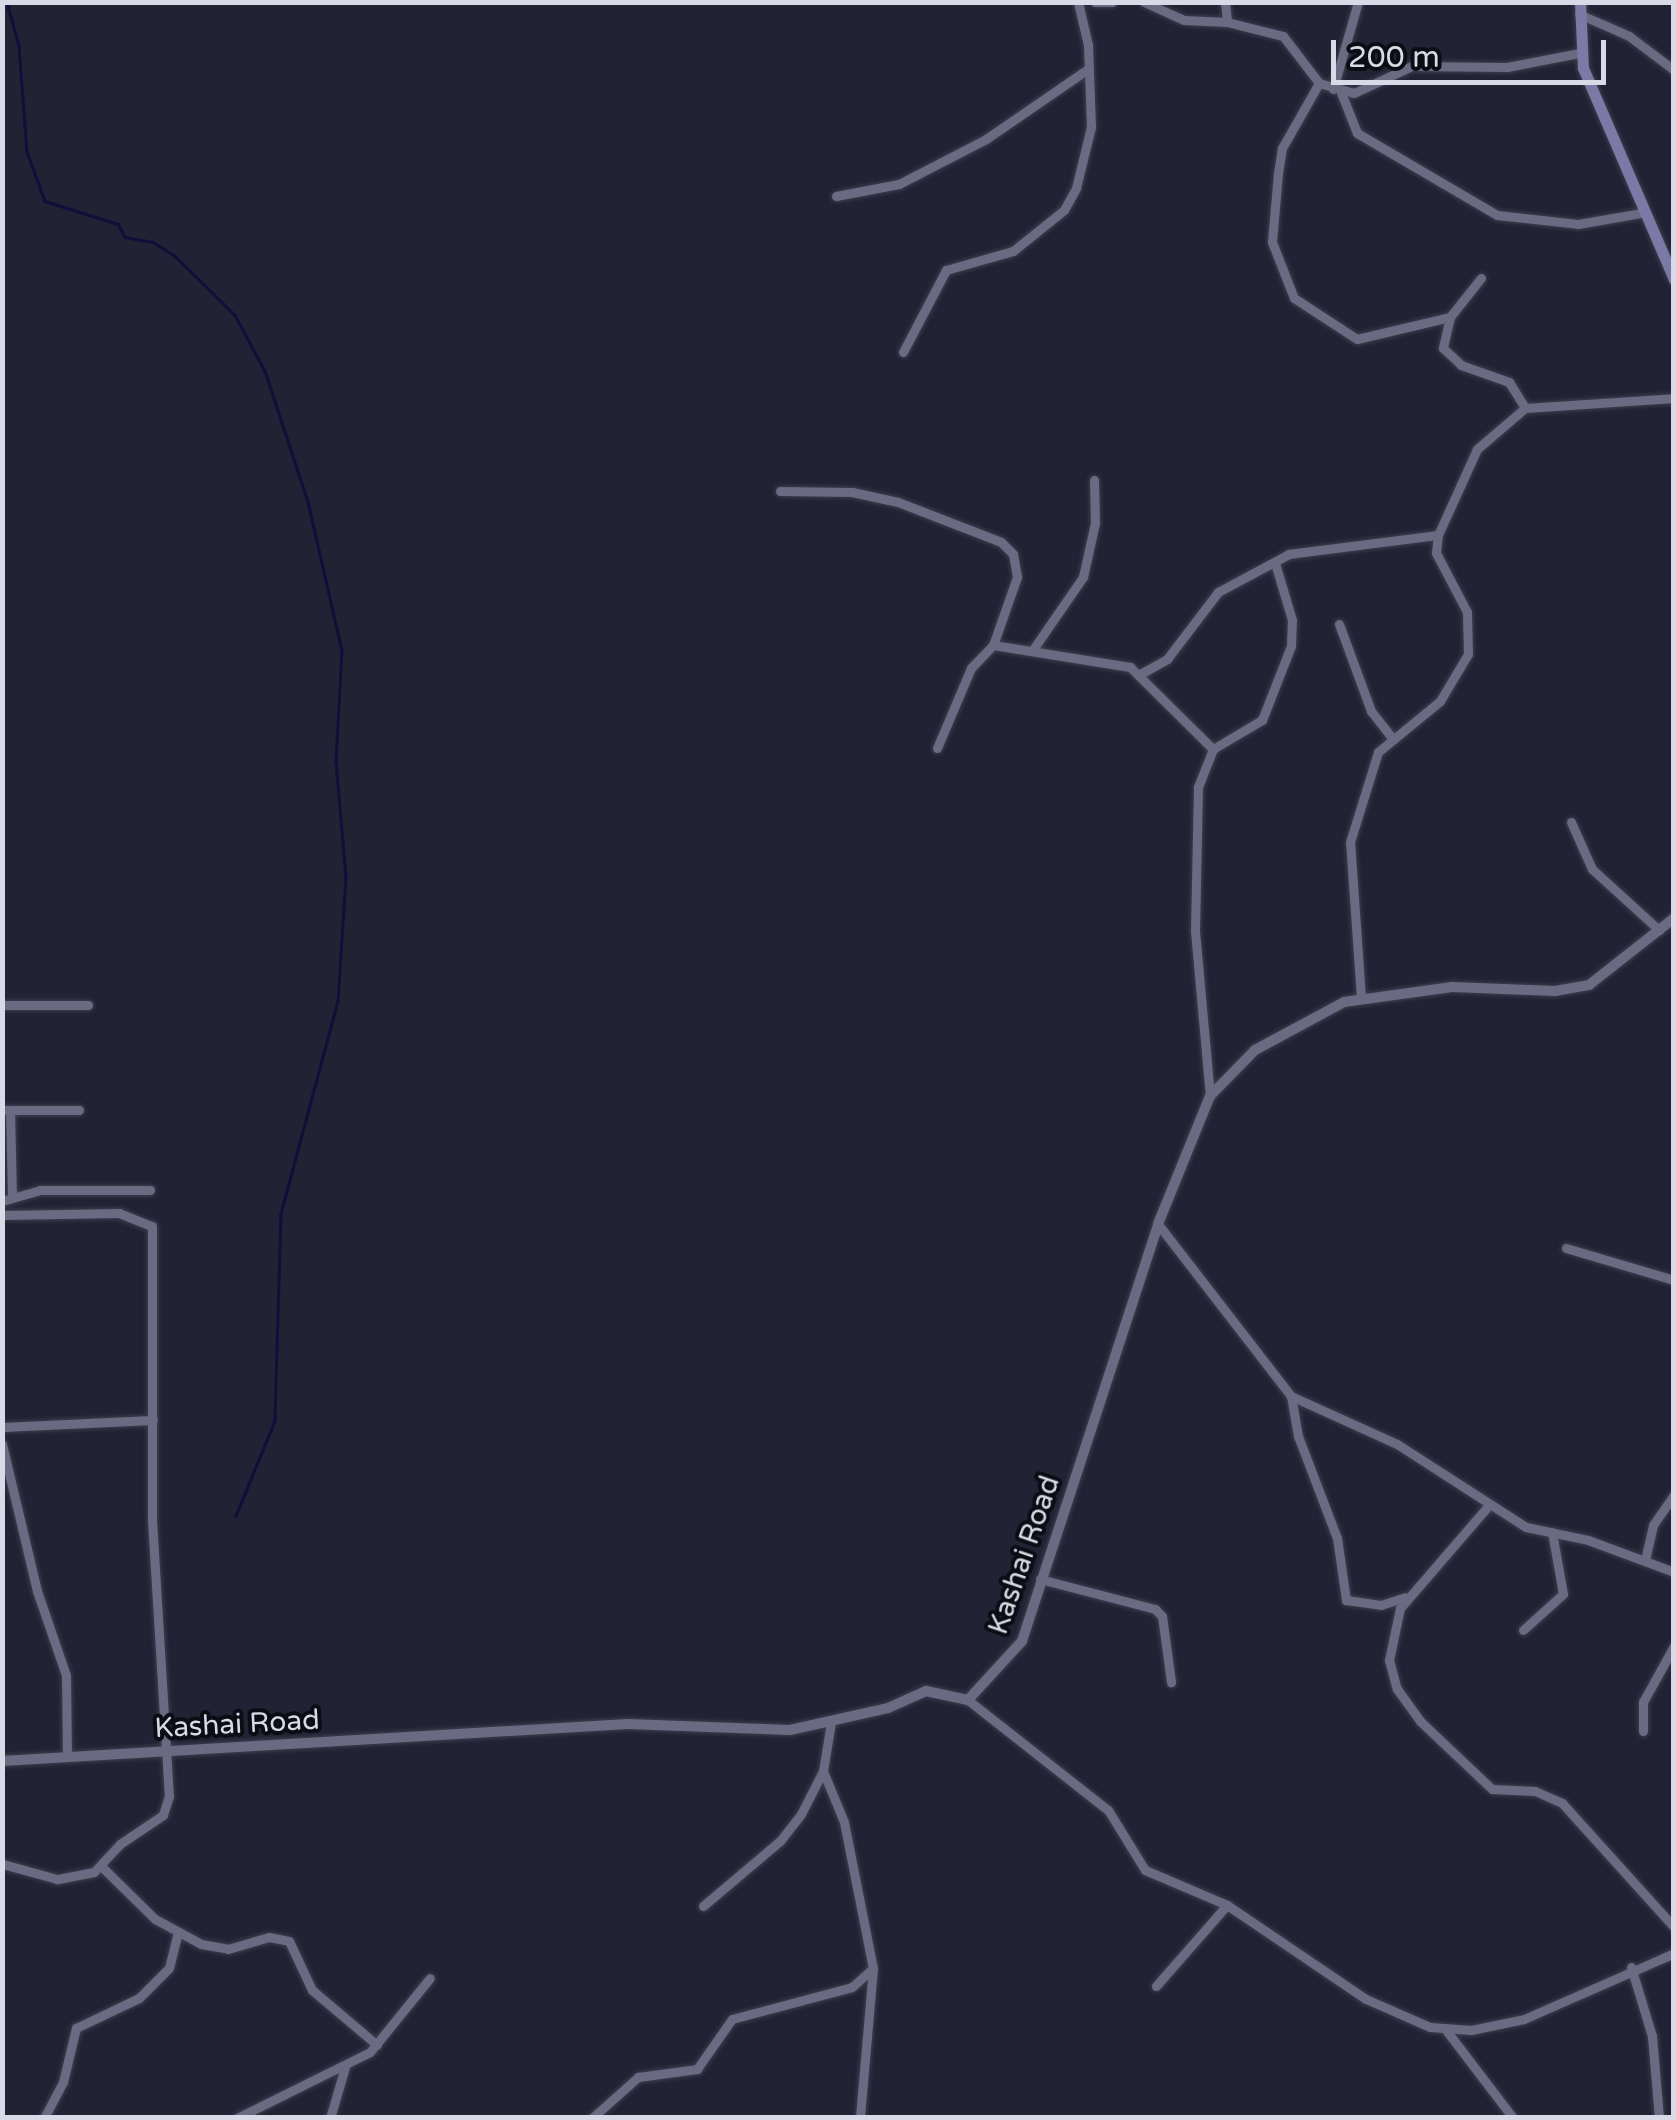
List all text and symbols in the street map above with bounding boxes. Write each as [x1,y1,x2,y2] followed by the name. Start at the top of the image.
[1336,20,1611,82] scale bar
[1348,39,1440,76] text: 200 m
[981,1471,1067,1639] street label: Kashai Road
[154,1703,320,1745] street label: Kashai Road

